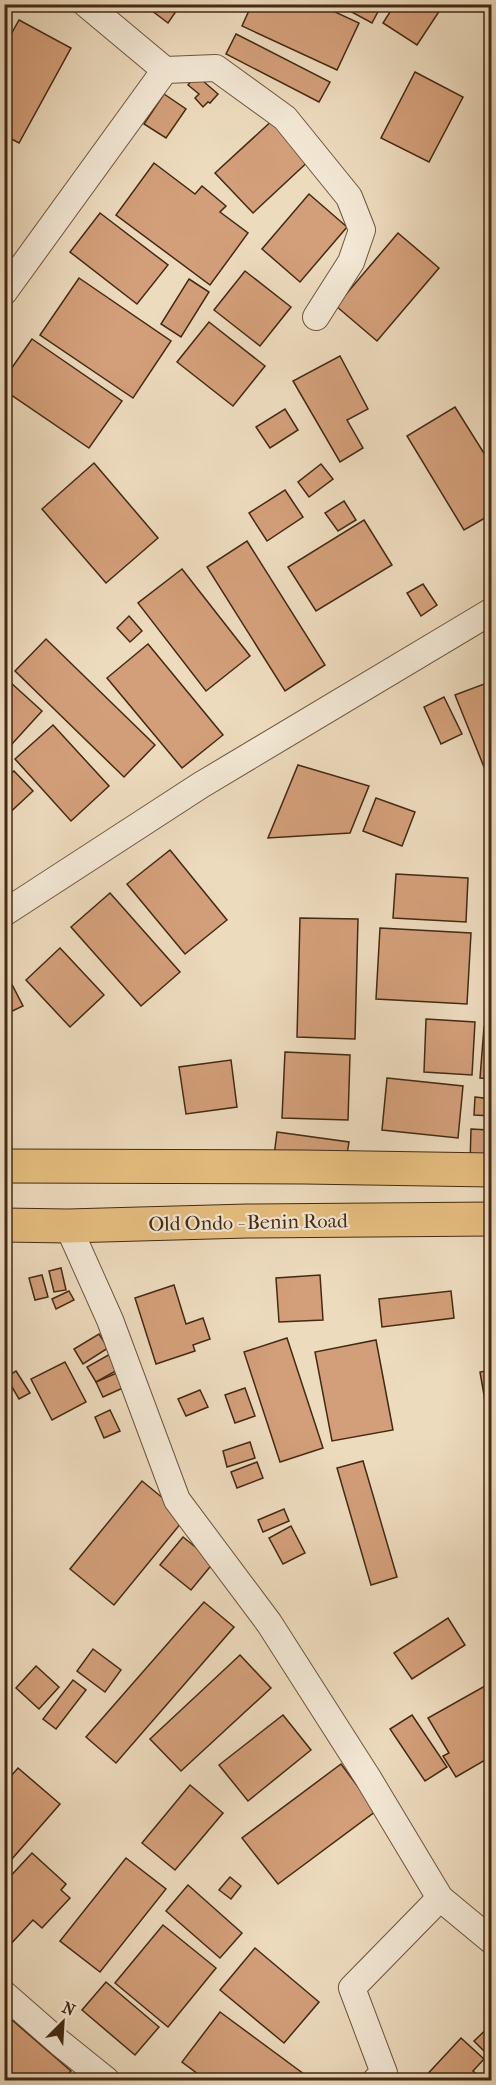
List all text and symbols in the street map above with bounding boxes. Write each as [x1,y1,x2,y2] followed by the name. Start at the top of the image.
[148,1209,349,1236] street label: Old Ondo - Benin Road
[33,1992,93,2052] north arrow
[59,1998,79,2020] text: N

